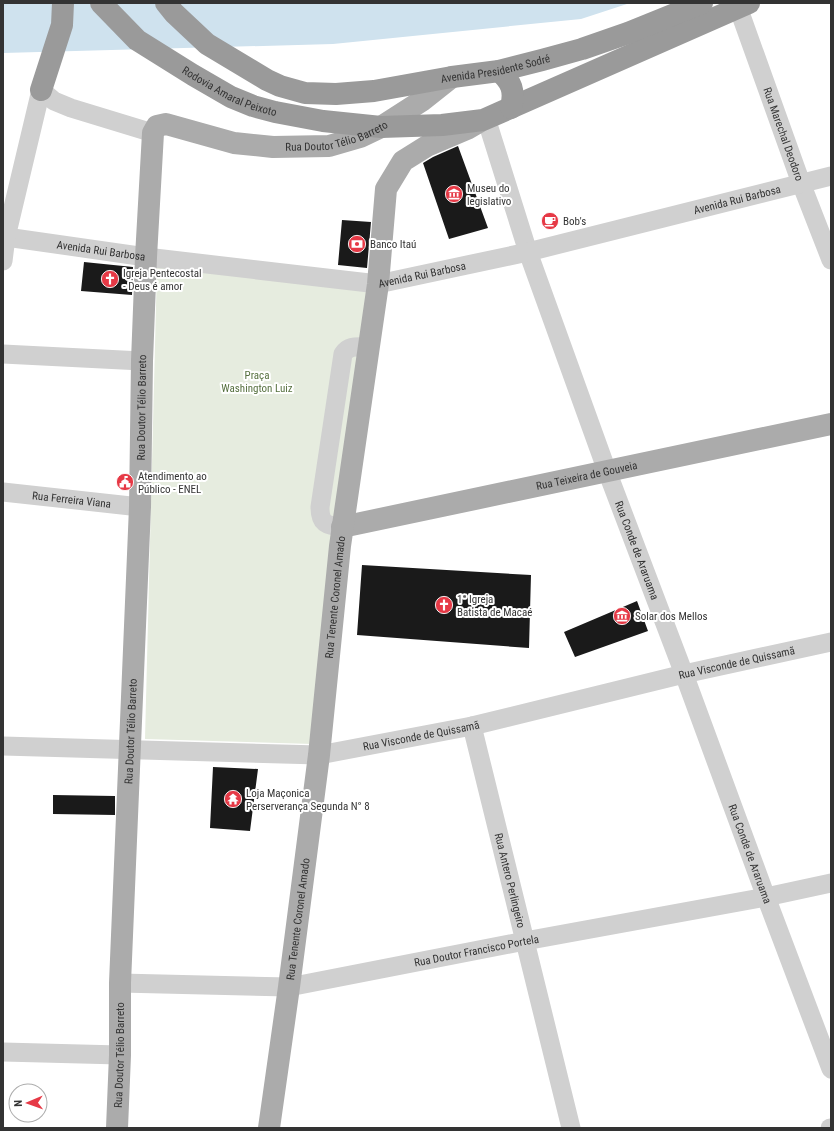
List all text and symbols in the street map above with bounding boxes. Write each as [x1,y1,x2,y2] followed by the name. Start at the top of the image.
[440,52,552,86] street label: Avenida Presidente Sodré
[180,64,279,119] street label: Rodovia Amaral Peixoto
[760,86,806,183] street label: Rua Marechal Deodoro
[285,118,391,154] street label: Rua Doutor Télio Barreto
[467,182,512,208] place label: Museu do legislativo
[692,183,782,217] street label: Avenida Rui Barbosa
[444,184,464,204] museum icon: Museu do legislativo
[540,211,560,231] cafe icon: Bob's
[563,215,586,228] place label: Bob's
[347,234,367,254] bank icon: Banco Itaú
[56,238,146,264] street label: Avenida Rui Barbosa
[370,238,416,251] place label: Banco Itaú
[377,259,467,291] street label: Avenida Rui Barbosa
[123,267,201,293] place label: Igreja Pentecostal - Deus é amor
[100,269,120,289] church icon: Igreja Pentecostal - Deus é amor
[135,354,149,460] street label: Rua Doutor Télio Barreto
[221,369,293,395] park label: Praça Washington Luiz
[535,459,639,493] street label: Rua Teixeira de Gouveia
[138,470,207,496] place label: Atendimento ao Público - ENEL
[115,472,135,492] public building icon: Atendimento ao Público - ENEL
[31,489,112,511] street label: Rua Ferreira Viana
[612,499,661,602] street label: Rua Conde de Araruama
[323,535,348,659] street label: Rua Tenente Coronel Amado
[457,593,532,619] place label: 1° Igreja Batista de Macaé
[434,595,454,615] church icon: 1° Igreja Batista de Macaé
[612,606,632,626] museum icon: Solar dos Mellos
[635,610,707,623] place label: Solar dos Mellos
[677,644,796,682] street label: Rua Visconde de Quissamã
[122,678,140,784] street label: Rua Doutor Télio Barreto
[362,718,481,754] street label: Rua Visconde de Quissamã
[246,787,370,813] place label: Loja Maçonica Perserverança Segunda N° 8
[223,789,243,809] temple icon: Loja Maçonica Perserverança Segunda N° 8
[726,803,774,905] street label: Rua Conde de Araruama
[492,832,528,930] street label: Rua Antero Perlingeiro
[284,857,313,981] street label: Rua Tenente Coronel Amado
[413,933,540,969] street label: Rua Doutor Francisco Portela
[112,1002,127,1108] street label: Rua Doutor Télio Barreto
[8,1083,48,1123] north arrow
[12,1099,25,1107] text: N

